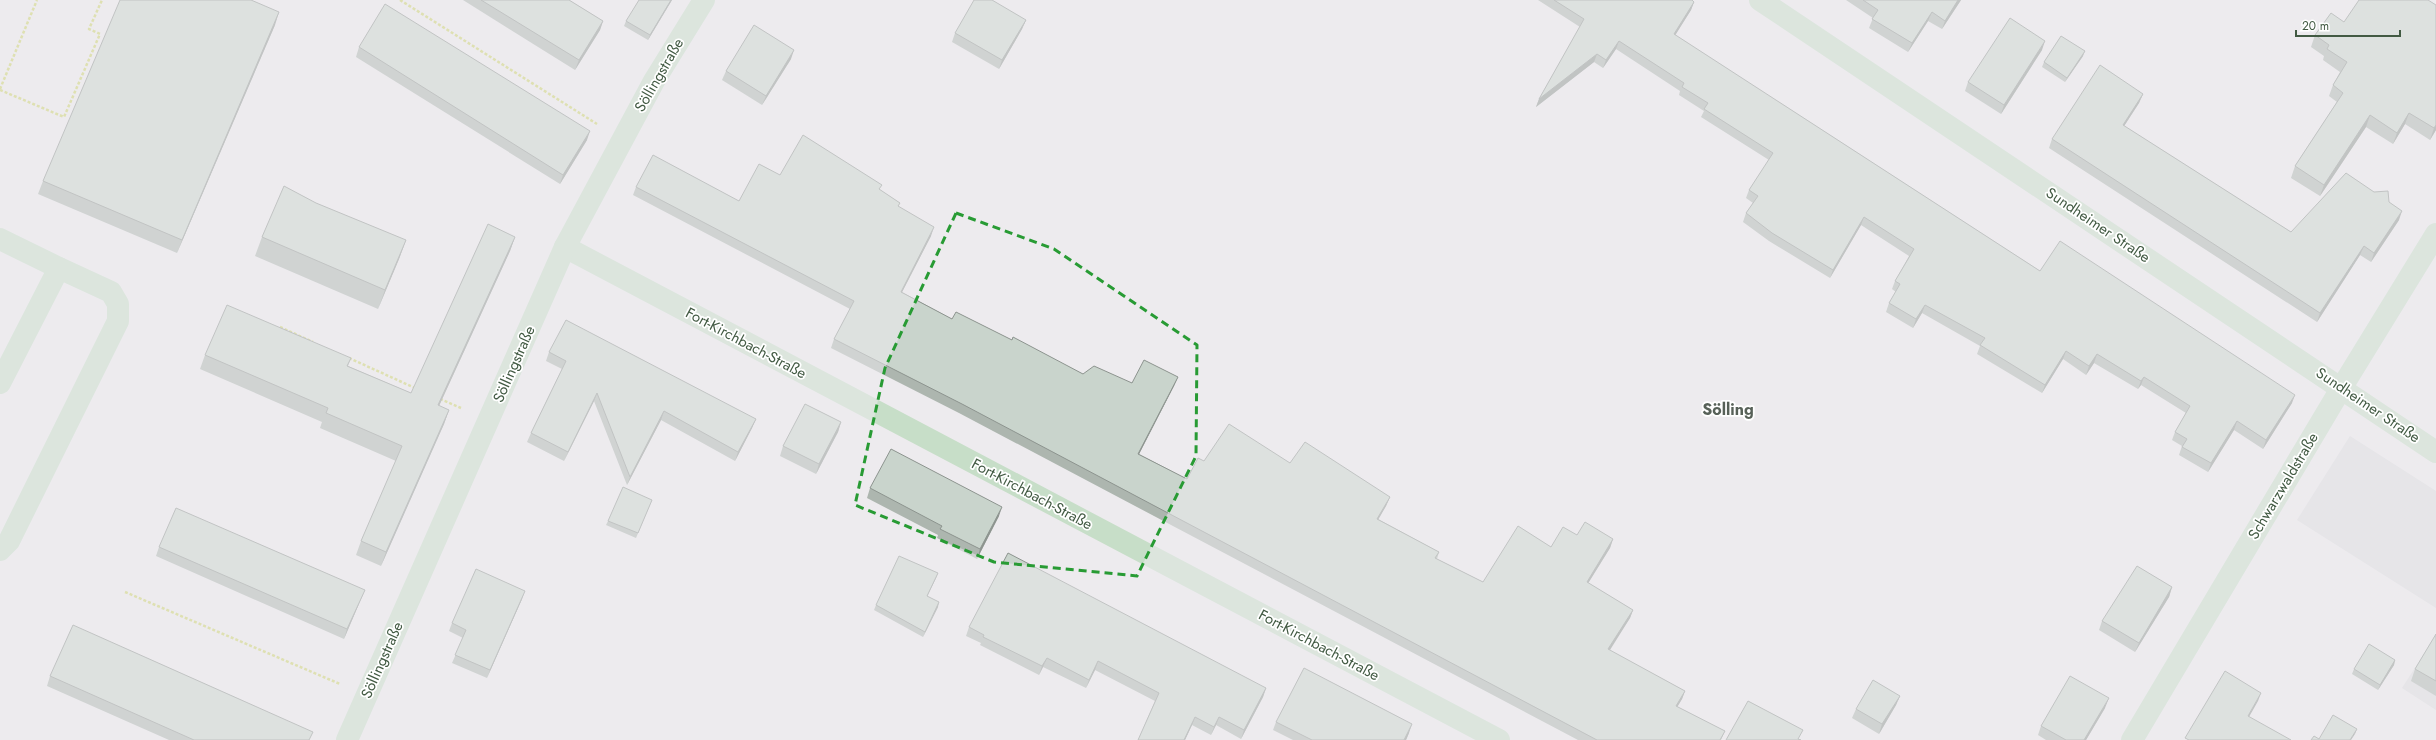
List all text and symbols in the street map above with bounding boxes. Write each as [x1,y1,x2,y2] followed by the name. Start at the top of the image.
[2296,12,2400,38] scale bar
[2302,17,2329,35] text: 20 m
[629,34,689,116] street label: Söllingstraße
[2041,182,2155,268] street label: Sundheimer Straße
[682,302,810,384] street label: Fort-Kirchbach-Straße
[487,322,541,406] street label: Söllingstraße
[2311,362,2425,448] street label: Sundheimer Straße
[1702,398,1754,421] district label: Sölling
[2242,428,2324,544] street label: Schwarzwaldstraße
[968,453,1096,535] street label: Fort-Kirchbach-Straße
[1255,604,1383,686] street label: Fort-Kirchbach-Straße
[355,618,409,702] street label: Söllingstraße

